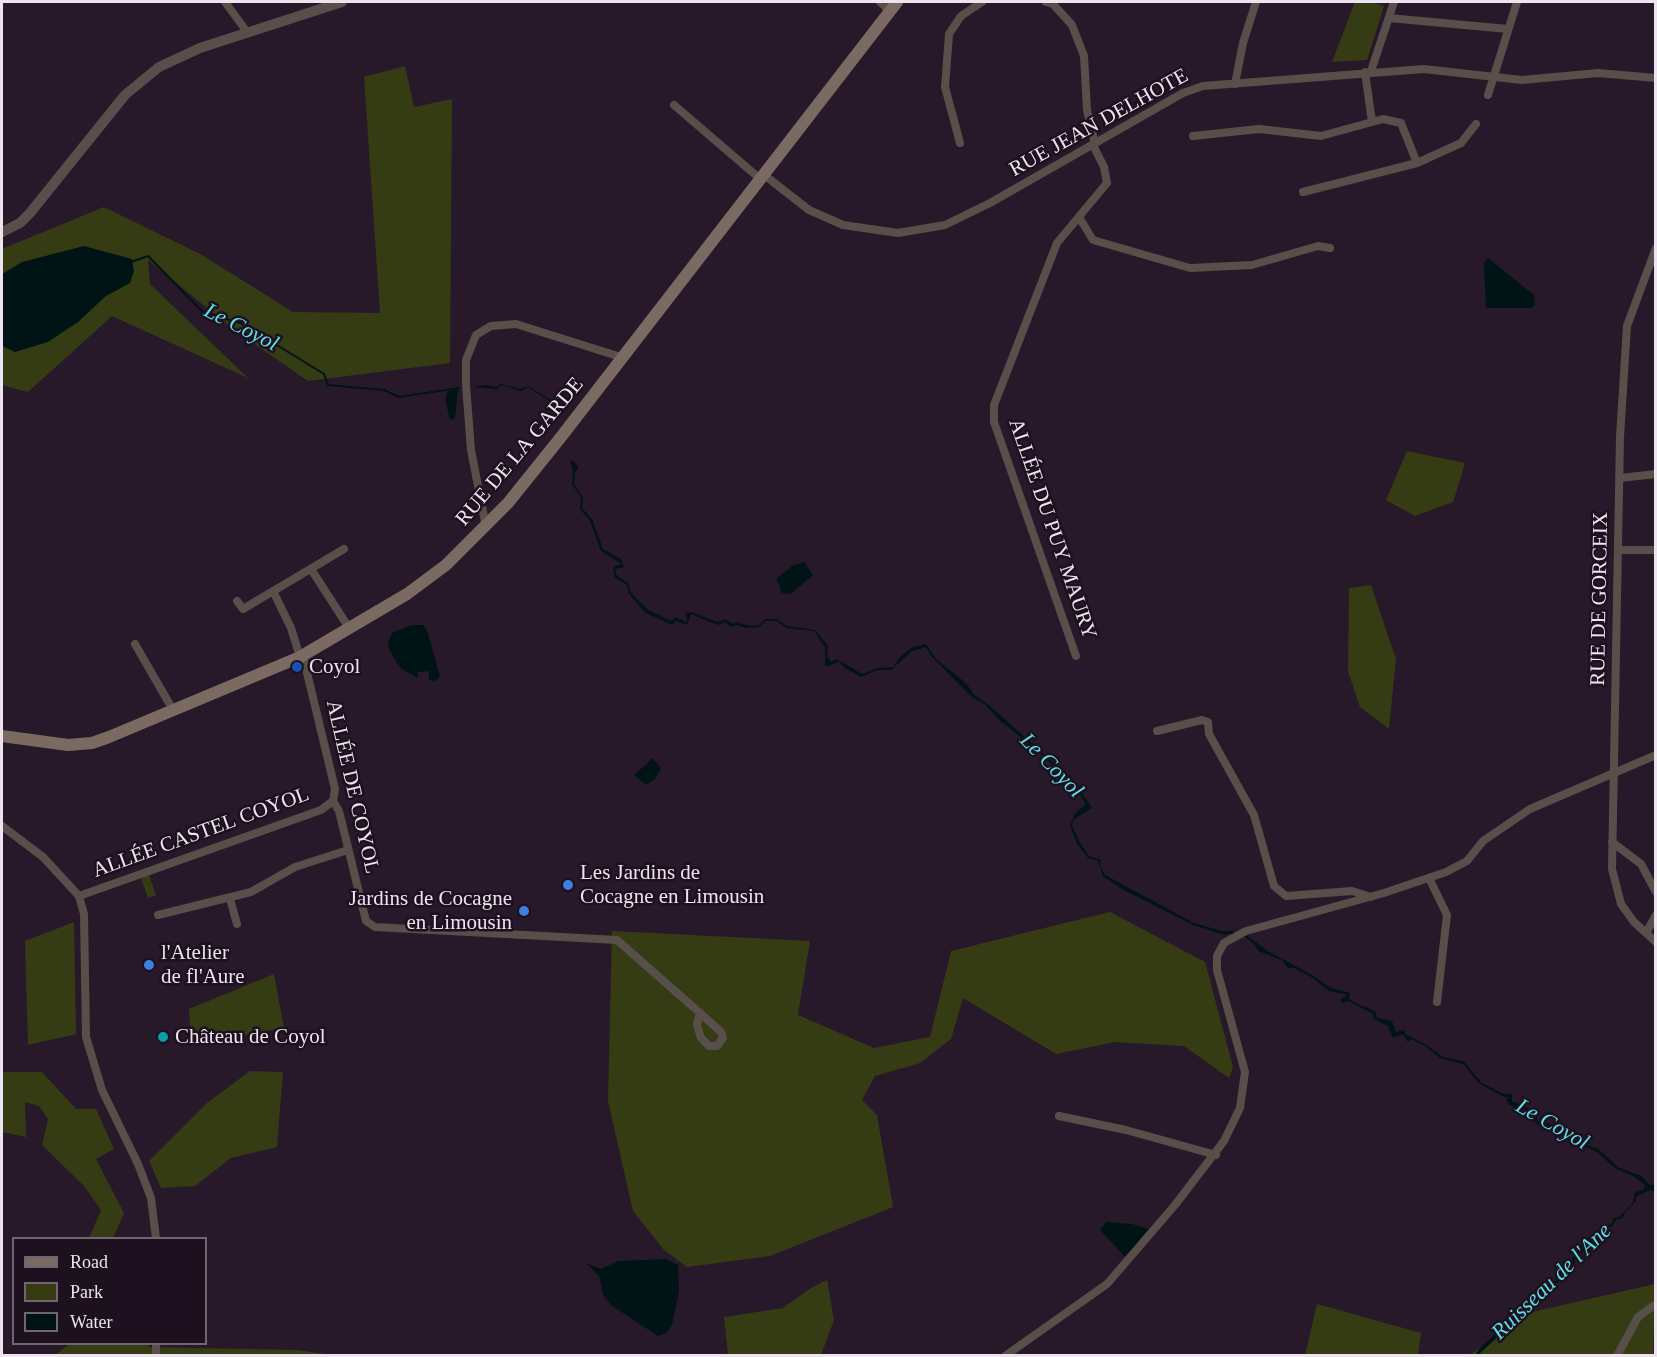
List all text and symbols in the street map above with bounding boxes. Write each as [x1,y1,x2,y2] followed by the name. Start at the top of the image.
[1005,63,1193,183] street label: RUE JEAN DELHOTE
[199,298,283,358] water label: Le Coyol
[451,373,589,531] street label: RUE DE LA GARDE
[1002,415,1102,643] street label: ALLÉE DU PUY MAURY
[1586,512,1614,686] street label: RUE DE GORCEIX
[309,654,360,680] place label: Coyol
[290,660,304,674] marker: Coyol
[320,698,384,876] street label: ALLÉE DE COYOL
[1014,728,1088,804] water label: Le Coyol
[89,782,313,884] street label: ALLÉE CASTEL COYOL
[580,860,764,910] place label: Les Jardins de Cocagne en Limousin
[561,878,575,892] marker: Les Jardins de Cocagne en Limousin
[349,886,512,936] place label: Jardins de Cocagne en Limousin
[517,904,531,918] marker: Jardins de Cocagne en Limousin
[161,940,245,990] place label: l'Atelier de fl'Aure
[142,958,156,972] marker: l'Atelier de fl'Aure
[175,1024,325,1050] place label: Château de Coyol
[156,1030,170,1044] marker: Château de Coyol
[1511,1094,1593,1156] water label: Le Coyol
[1487,1218,1617,1346] water label: Ruisseau de l'Ane
[12,1237,207,1345] legend
[70,1252,108,1272] text: Road
[70,1282,103,1302] text: Park
[70,1312,113,1332] text: Water

